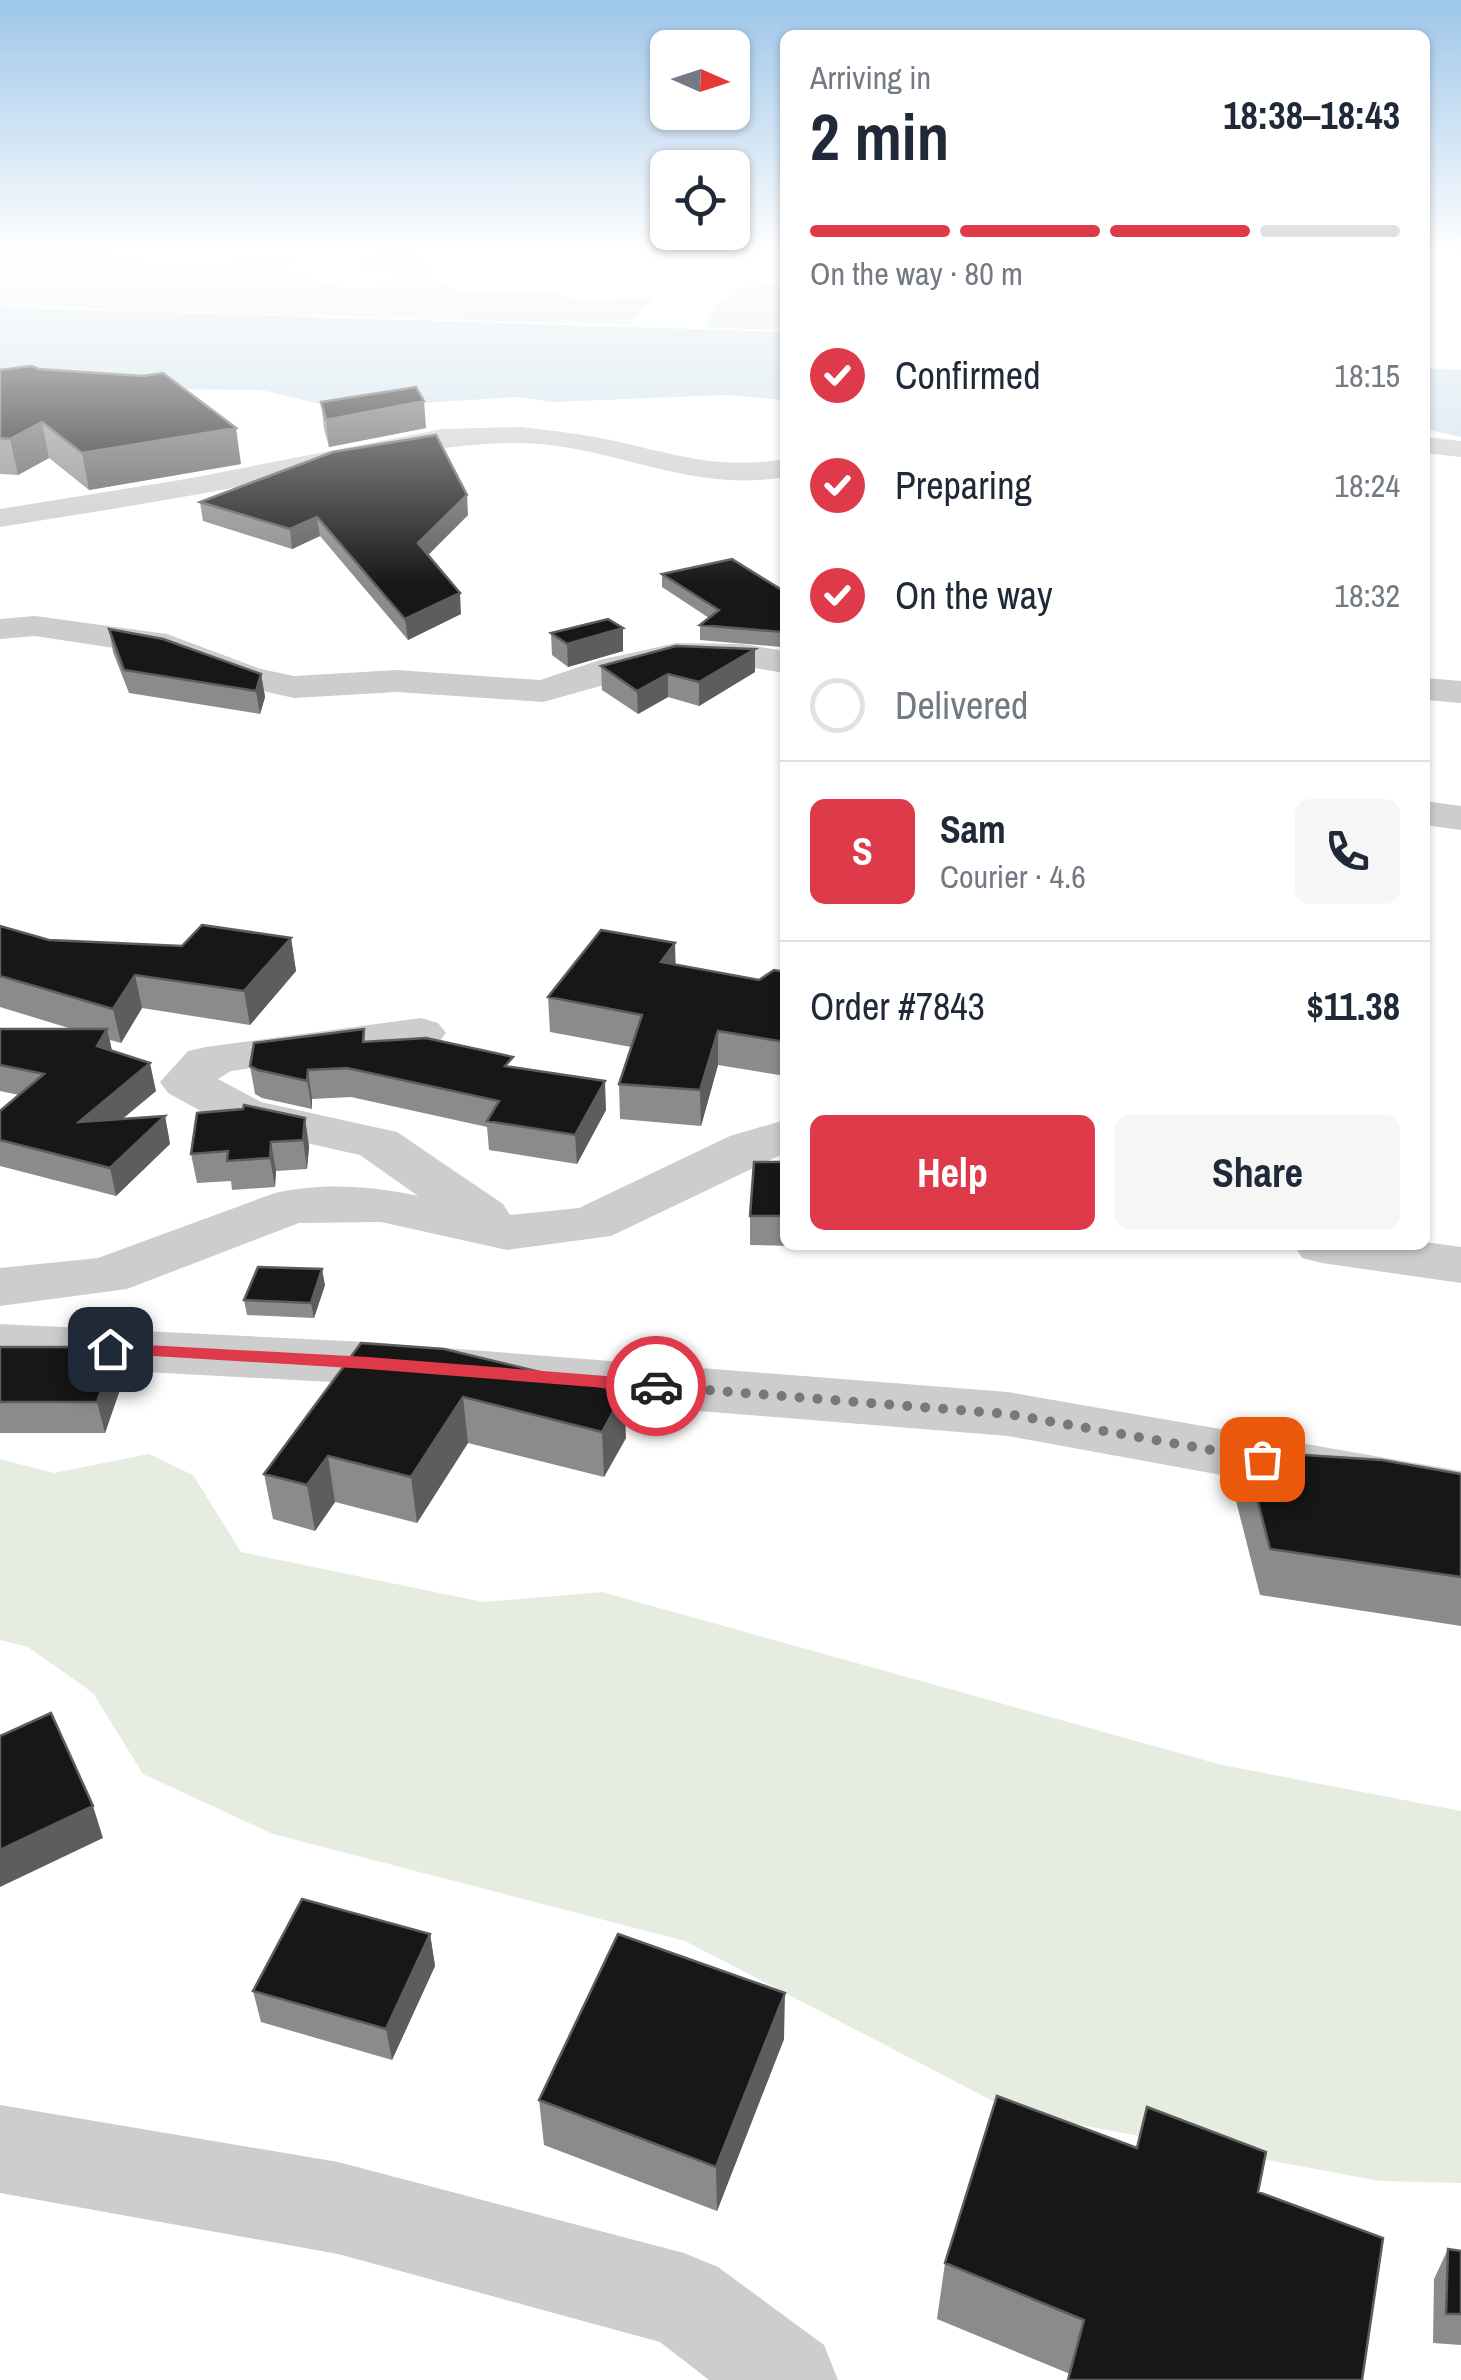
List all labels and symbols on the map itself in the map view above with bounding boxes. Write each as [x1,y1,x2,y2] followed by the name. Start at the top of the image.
[650,30,750,130] north arrow
[68,1307,153,1392] pin
[606,1336,706,1436] courier
[1220,1417,1305,1502] pin

